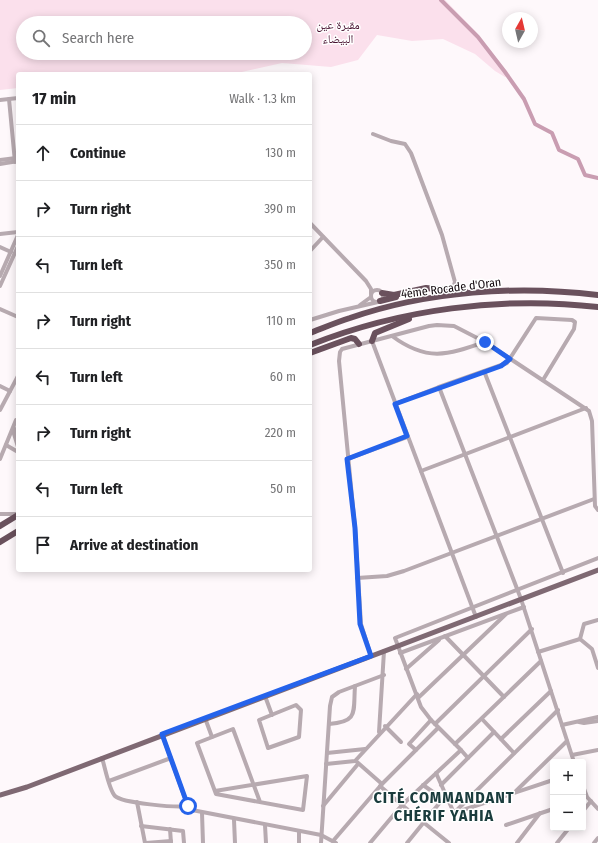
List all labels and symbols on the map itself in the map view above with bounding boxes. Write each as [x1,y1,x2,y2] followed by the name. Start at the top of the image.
[502,12,538,48] north arrow
[316,18,360,46] park label: مقبرة عين البيضاء
[400,275,502,301] street label: 4ème Rocade d'Oran
[476,333,494,351] route end
[373,787,515,825] district label: CITÉ COMMANDANT CHÉRIF YAHIA
[179,797,197,815] route start

